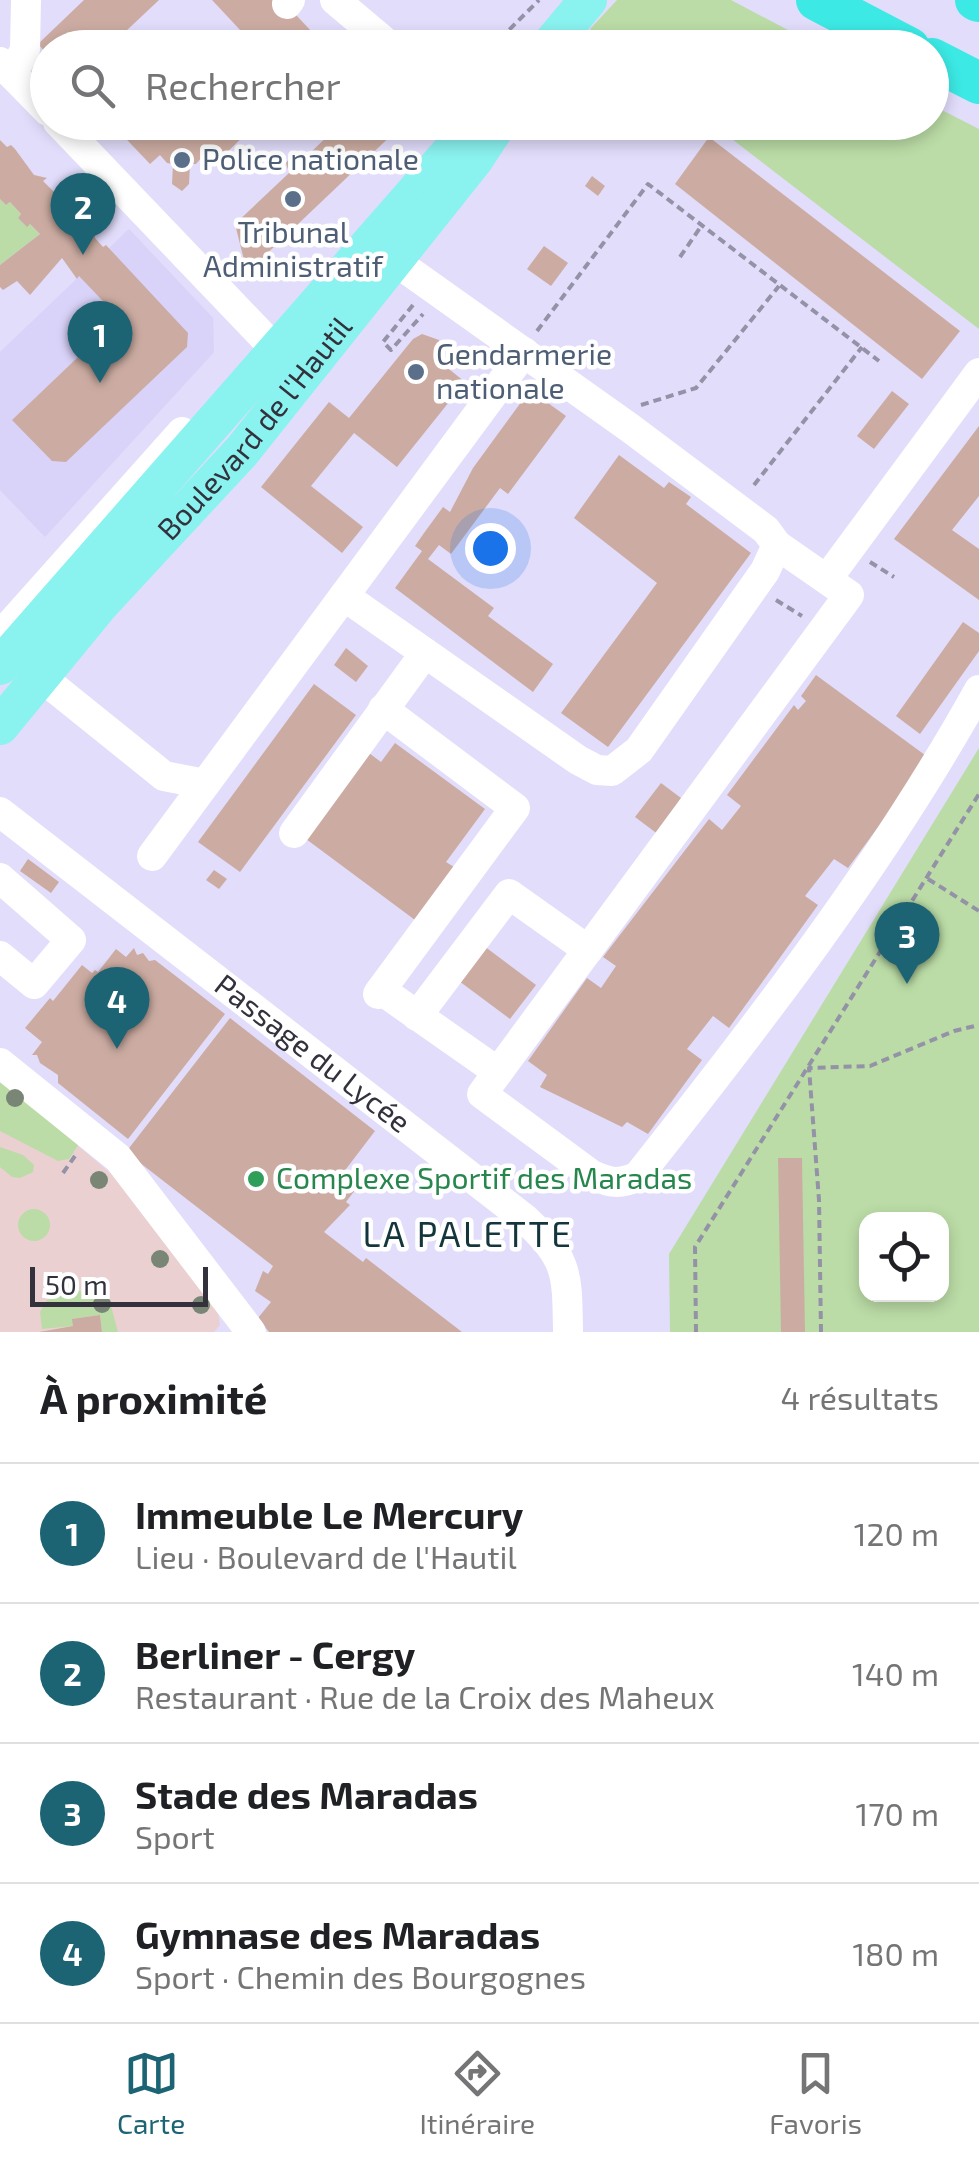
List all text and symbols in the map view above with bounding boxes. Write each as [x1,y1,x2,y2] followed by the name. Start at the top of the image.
[30,30,949,140] search box
[65,58,120,113] icon: search
[145,62,341,108] text: Rechercher
[202,140,419,176] place label: Police nationale
[171,149,193,171] marker: Police nationale
[51,172,116,255] pin: 2
[282,188,304,210] marker: Tribunal Administratif
[203,213,384,283] place label: Tribunal Administratif
[68,300,132,383] pin: 1
[149,308,358,546] street label: Boulevard de l'Hautil
[436,335,612,405] place label: Gendarmerie nationale
[405,361,427,383] marker: Gendarmerie nationale
[465,523,516,574] your location
[874,902,940,984] pin: 3
[209,965,418,1139] street label: Passage du Lycée
[84,966,150,1049] pin: 4
[276,1159,692,1195] place label: Complexe Sportif des Maradas
[245,1168,267,1190] marker: Complexe Sportif des Maradas
[363,1212,573,1254] district label: LA PALETTE
[859,1212,949,1302] map controls
[859,1212,949,1302] button: locate
[30,1262,208,1306] scale bar
[45,1267,108,1301] text: 50 m
[40,1372,267,1422] text: À proximité
[781,1378,939,1416] text: 4 résultats
[135,1491,523,1537] text: Immeuble Le Mercury
[66,1514,79,1552] text: 1
[854,1514,939,1552] text: 120 m
[135,1537,517,1575] text: Lieu · Boulevard de l'Hautil
[135,1631,415,1677] text: Berliner - Cergy
[63,1654,82,1692] text: 2
[852,1654,939,1692] text: 140 m
[135,1677,715,1715] text: Restaurant · Rue de la Croix des Maheux
[135,1771,478,1817] text: Stade des Maradas
[63,1794,82,1832] text: 3
[855,1794,939,1832] text: 170 m
[135,1817,215,1855] text: Sport
[135,1911,540,1957] text: Gymnase des Maradas
[62,1934,83,1972] text: 4
[852,1934,939,1972] text: 180 m
[135,1957,586,1995] text: Sport · Chemin des Bourgognes
[117,2046,185,2140] tab: Carte
[419,2046,535,2140] tab: Itinéraire
[769,2046,862,2140] tab: Favoris

